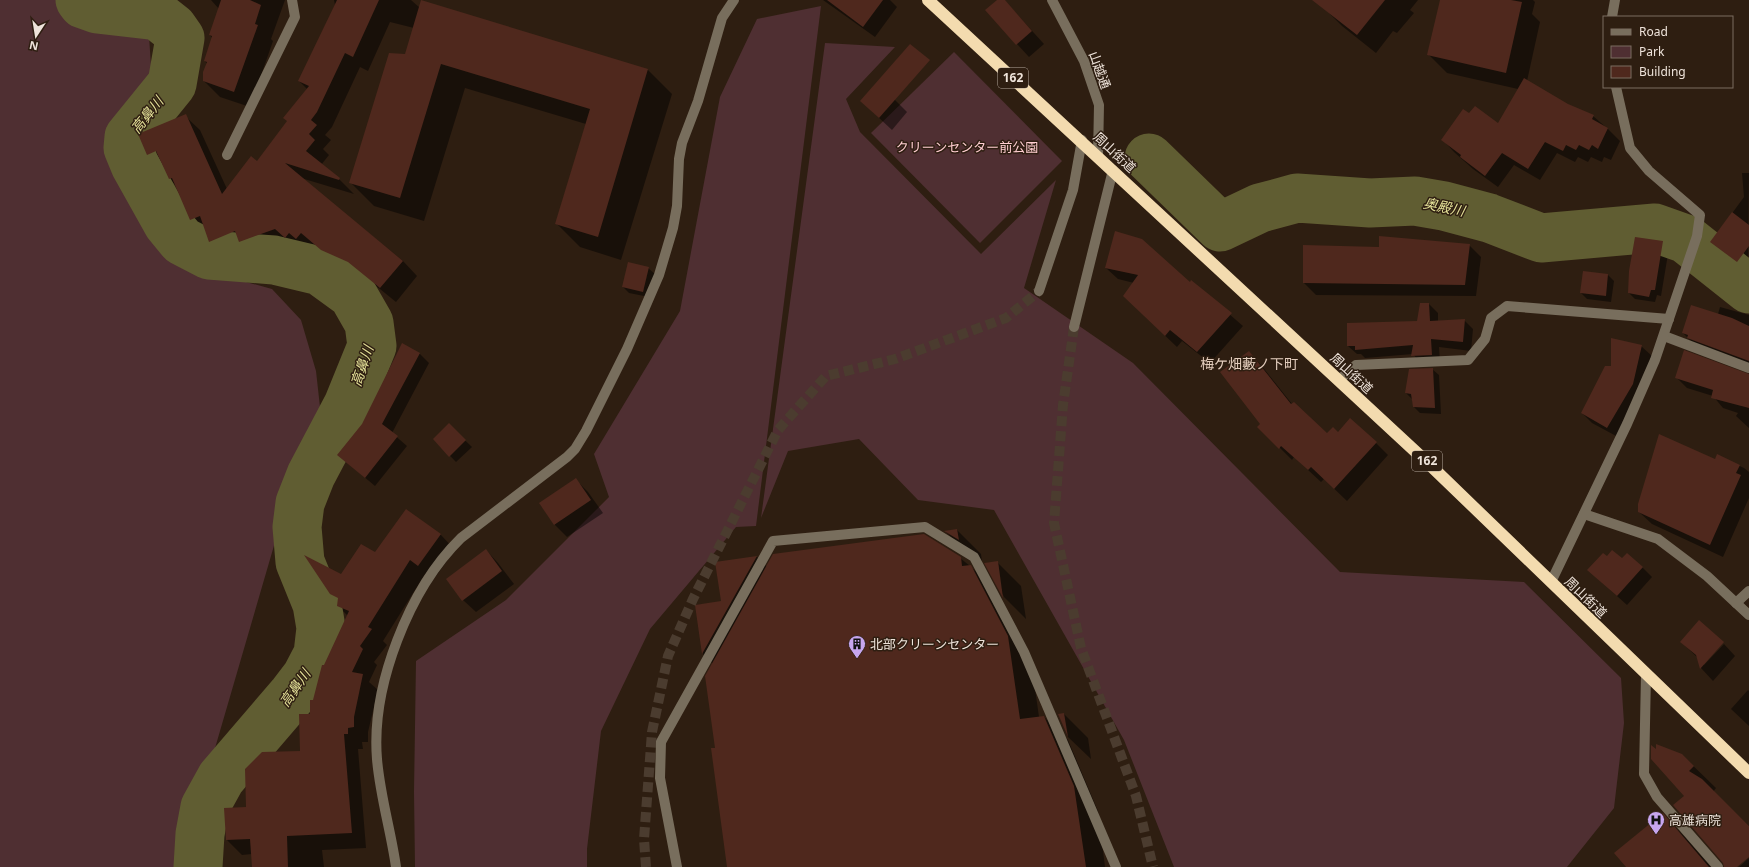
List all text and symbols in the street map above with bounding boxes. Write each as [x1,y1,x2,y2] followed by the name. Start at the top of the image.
[16,16,56,56] north arrow
[1603,16,1733,88] legend
[1639,23,1668,40] text: Road
[28,38,40,55] text: N
[1639,43,1665,60] text: Park
[1085,49,1115,91] street label: 山越通
[1639,63,1686,80] text: Building
[998,68,1028,88] road number: 162
[126,91,168,137] water label: 高鼻川
[1090,128,1140,176] street label: 周山街道
[896,138,1038,156] park label: クリーンセンター前公園
[1422,193,1469,221] water label: 奥殿川
[346,341,378,389] water label: 高鼻川
[1327,349,1377,397] street label: 周山街道
[1200,354,1298,373] district label: 梅ケ畑藪ノ下町
[1412,451,1442,471] road number: 162
[1561,572,1611,622] street label: 周山街道
[847,634,867,659] building icon: 北部クリーンセンター
[870,635,999,653] place label: 北部クリーンセンター
[275,663,316,710] water label: 高鼻川
[1646,810,1666,835] hospital icon: 高雄病院
[1669,811,1721,829] place label: 高雄病院

